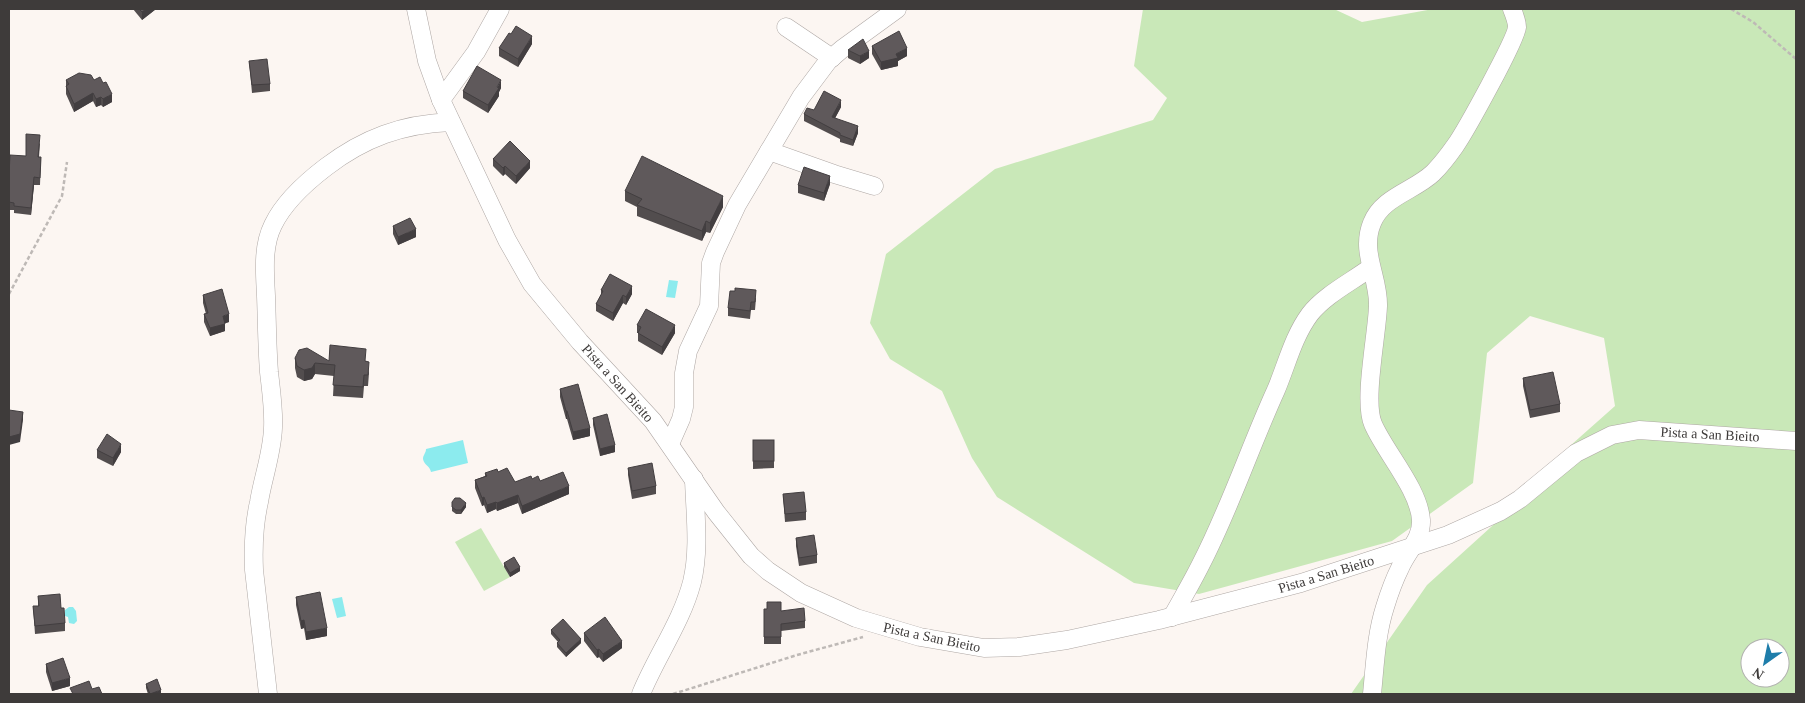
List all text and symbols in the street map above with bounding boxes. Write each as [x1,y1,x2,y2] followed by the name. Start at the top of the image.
[579,341,656,425] street label: Pista a San Bieito
[1660,424,1760,445] street label: Pista a San Bieito
[1277,553,1376,596] street label: Pista a San Bieito
[882,620,982,655] street label: Pista a San Bieito
[1740,638,1790,688] north arrow
[1750,664,1767,683] text: N

